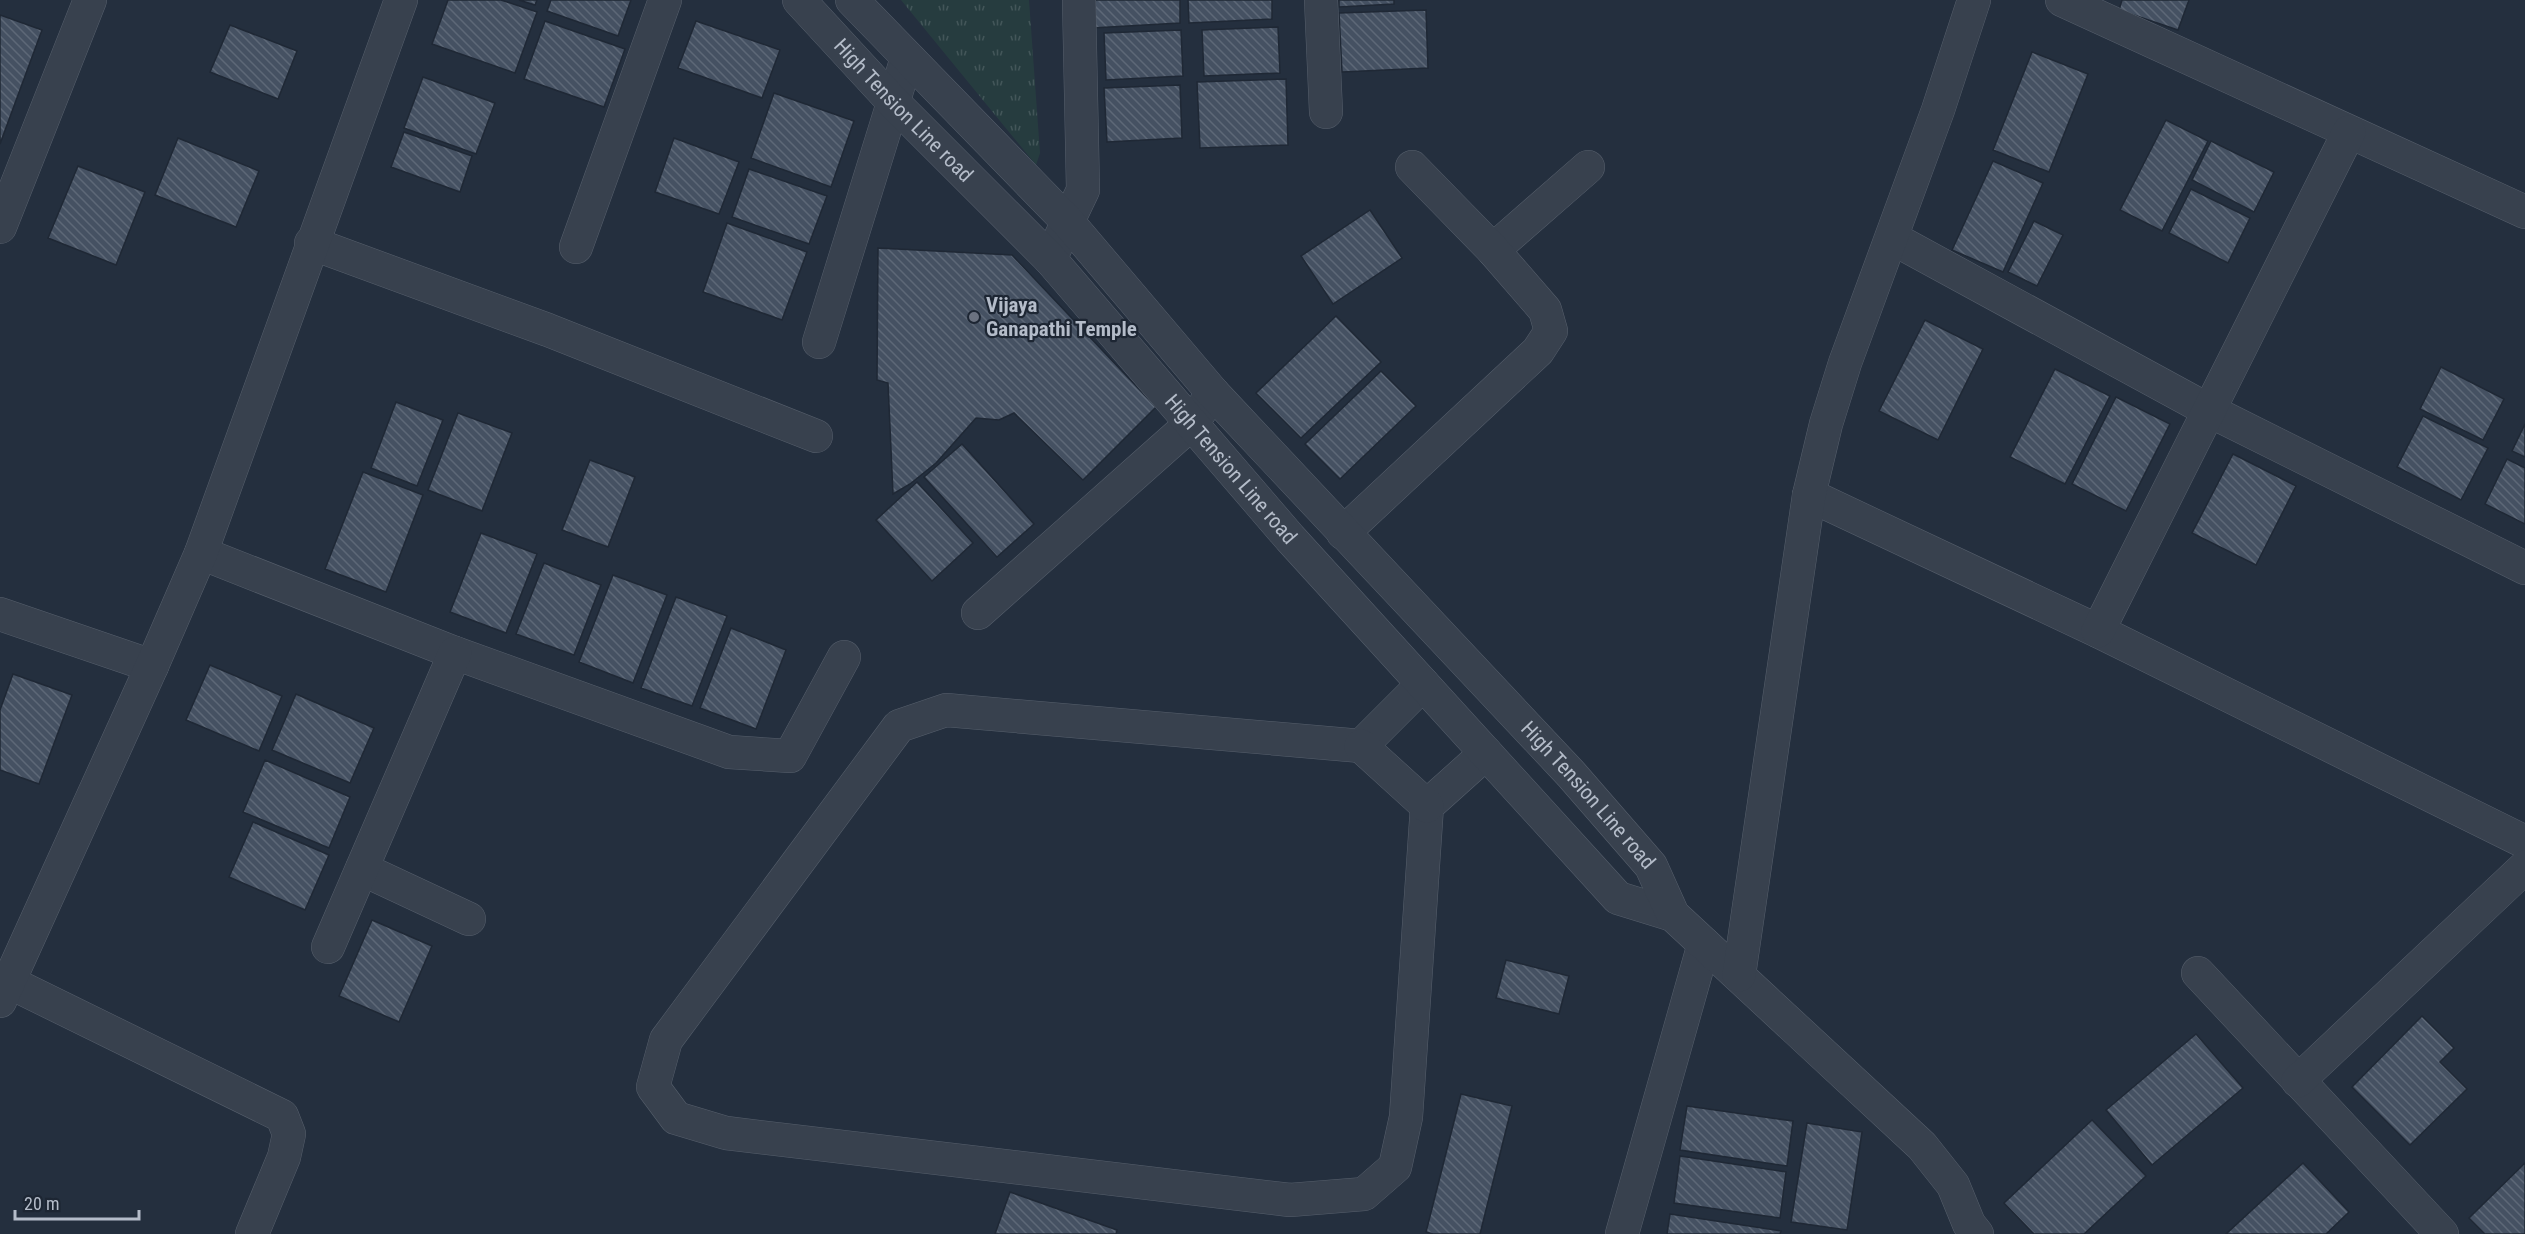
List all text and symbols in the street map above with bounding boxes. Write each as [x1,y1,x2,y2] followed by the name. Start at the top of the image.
[829,34,978,187] street label: High Tension Line road
[986,293,1137,341] place label: Vijaya Ganapathi Temple
[967,310,981,324] marker: Vijaya Ganapathi Temple
[1160,390,1302,549] street label: High Tension Line road
[1516,717,1660,874] street label: High Tension Line road
[15,1183,140,1221] scale bar
[24,1193,59,1214] text: 20 m

